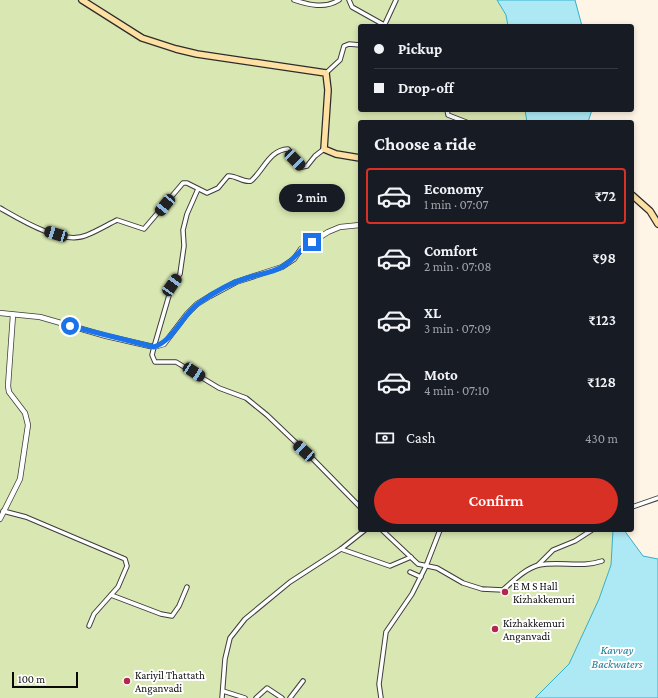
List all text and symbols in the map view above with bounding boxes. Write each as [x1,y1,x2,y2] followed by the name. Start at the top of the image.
[398,41,442,57] text: Pickup
[398,80,454,96] text: Drop-off
[374,134,476,154] text: Choose a ride
[282,147,308,173] car
[376,178,412,214] icon: car
[424,181,483,197] text: Economy
[279,184,345,212] callout: 2 min
[594,188,616,204] text: ₹72
[297,190,327,205] text: 2 min
[153,192,177,218] car
[424,197,488,212] text: 1 min · 07:07
[43,225,69,243] car
[303,233,321,251] route end
[376,240,412,276] icon: car
[424,243,478,259] text: Comfort
[592,250,616,266] text: ₹98
[424,259,492,274] text: 2 min · 07:08
[160,272,184,298] car
[376,302,412,338] icon: car
[424,305,441,321] text: XL
[588,312,616,328] text: ₹123
[61,317,79,335] route start
[424,321,491,336] text: 3 min · 07:09
[181,360,207,384] car
[376,364,412,400] icon: car
[424,367,458,383] text: Moto
[587,374,616,390] text: ₹128
[424,383,489,398] text: 4 min · 07:10
[374,427,396,449] icon: cash
[406,430,436,446] text: Cash
[585,431,618,446] text: 430 m
[291,439,317,463] car
[374,478,618,524] button: Confirm
[513,580,575,605] place label: E M S Hall Kizhakkemuri
[500,587,510,597] marker: E M S Hall Kizhakkemuri
[503,617,565,643] place label: Kizhakkemuri Anganvadi
[490,624,500,634] marker: Kizhakkemuri Anganvadi
[592,643,643,671] water label: Kavvay Backwaters
[135,669,205,695] place label: Kariyil Thattath Anganvadi
[12,670,78,689] scale bar
[18,673,45,685] text: 100 m
[122,676,132,686] marker: Kariyil Thattath Anganvadi

